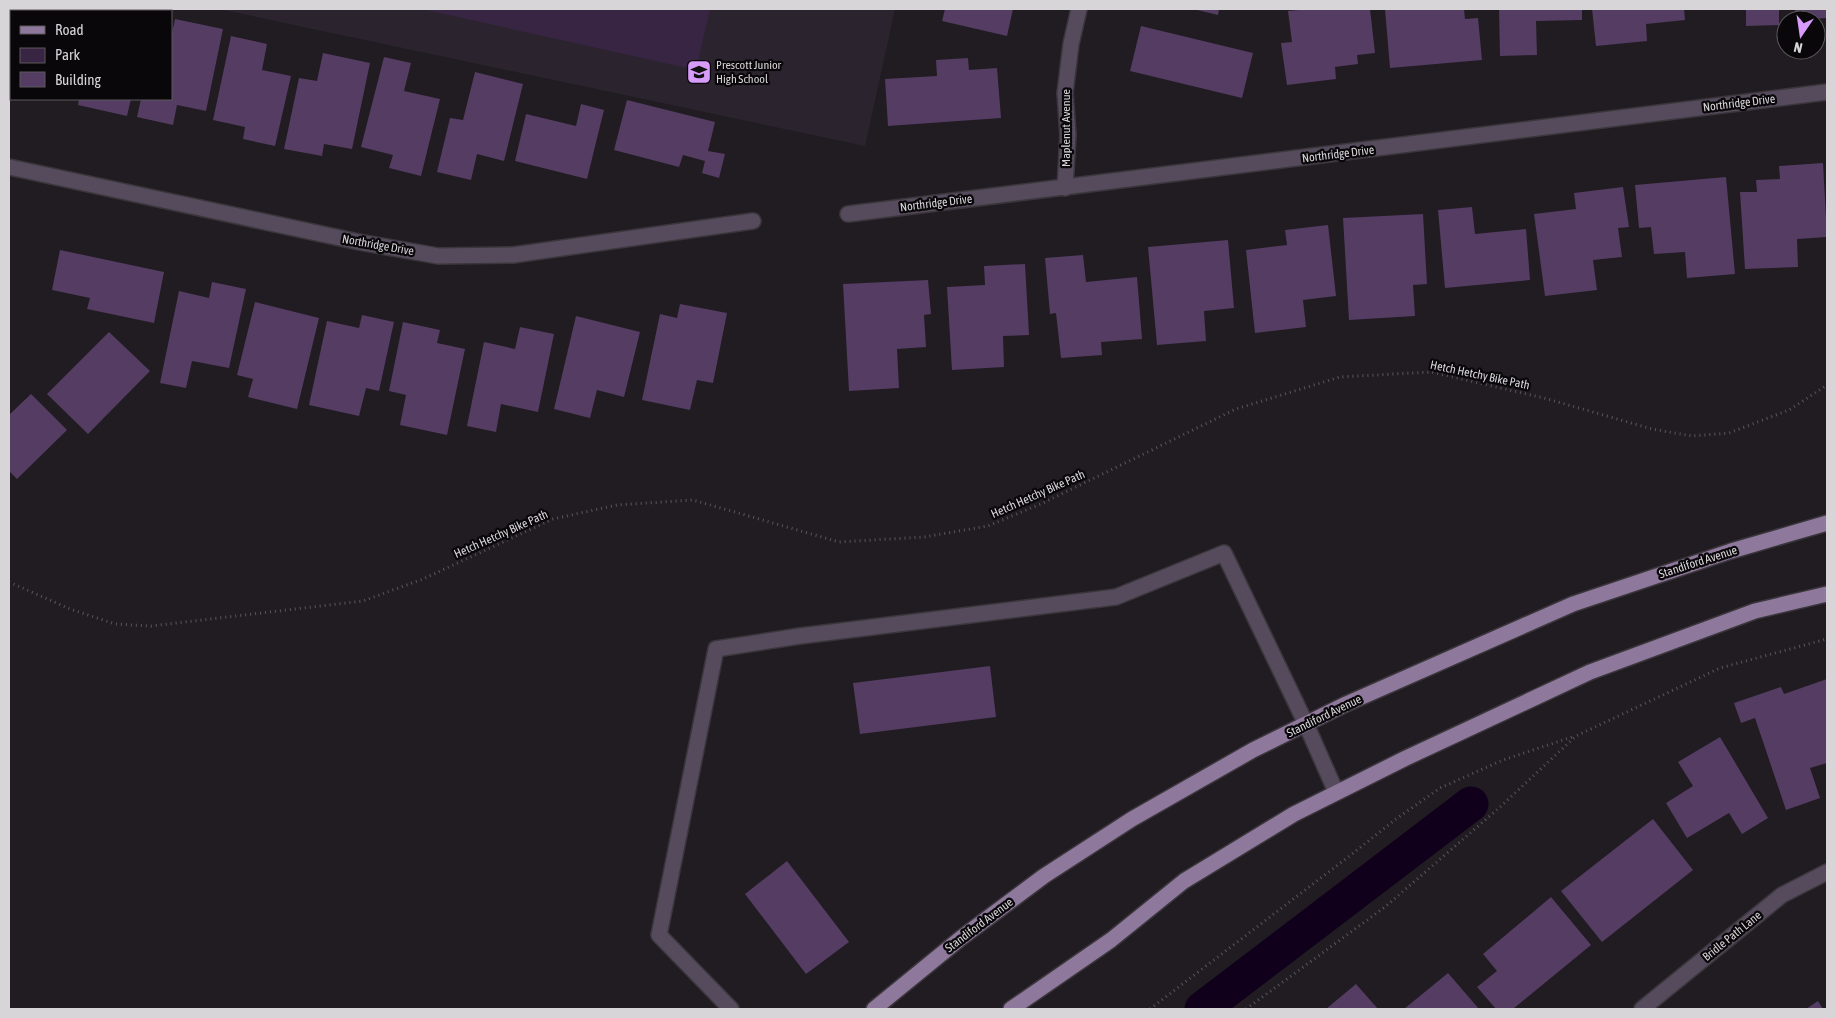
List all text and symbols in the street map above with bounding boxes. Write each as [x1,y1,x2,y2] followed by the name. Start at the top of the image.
[10,10,172,100] legend
[1776,10,1826,60] north arrow
[55,21,84,38] text: Road
[1792,39,1804,56] text: N
[55,46,80,63] text: Park
[716,58,782,86] place label: Prescott Junior High School
[686,59,712,85] school or university icon: Prescott Junior High School
[55,71,101,88] text: Building
[1059,89,1073,167] street label: Maplenut Avenue
[1702,92,1776,114] street label: Northridge Drive
[1301,143,1375,165] street label: Northridge Drive
[899,192,973,214] street label: Northridge Drive
[341,232,415,258] street label: Northridge Drive
[1429,358,1531,392] street label: Hetch Hetchy Bike Path
[989,467,1087,521] street label: Hetch Hetchy Bike Path
[452,507,550,561] street label: Hetch Hetchy Bike Path
[1657,543,1739,581] street label: Standiford Avenue
[1284,692,1364,740] street label: Standiford Avenue
[942,895,1016,955] street label: Standiford Avenue
[1700,908,1764,964] street label: Bridle Path Lane

